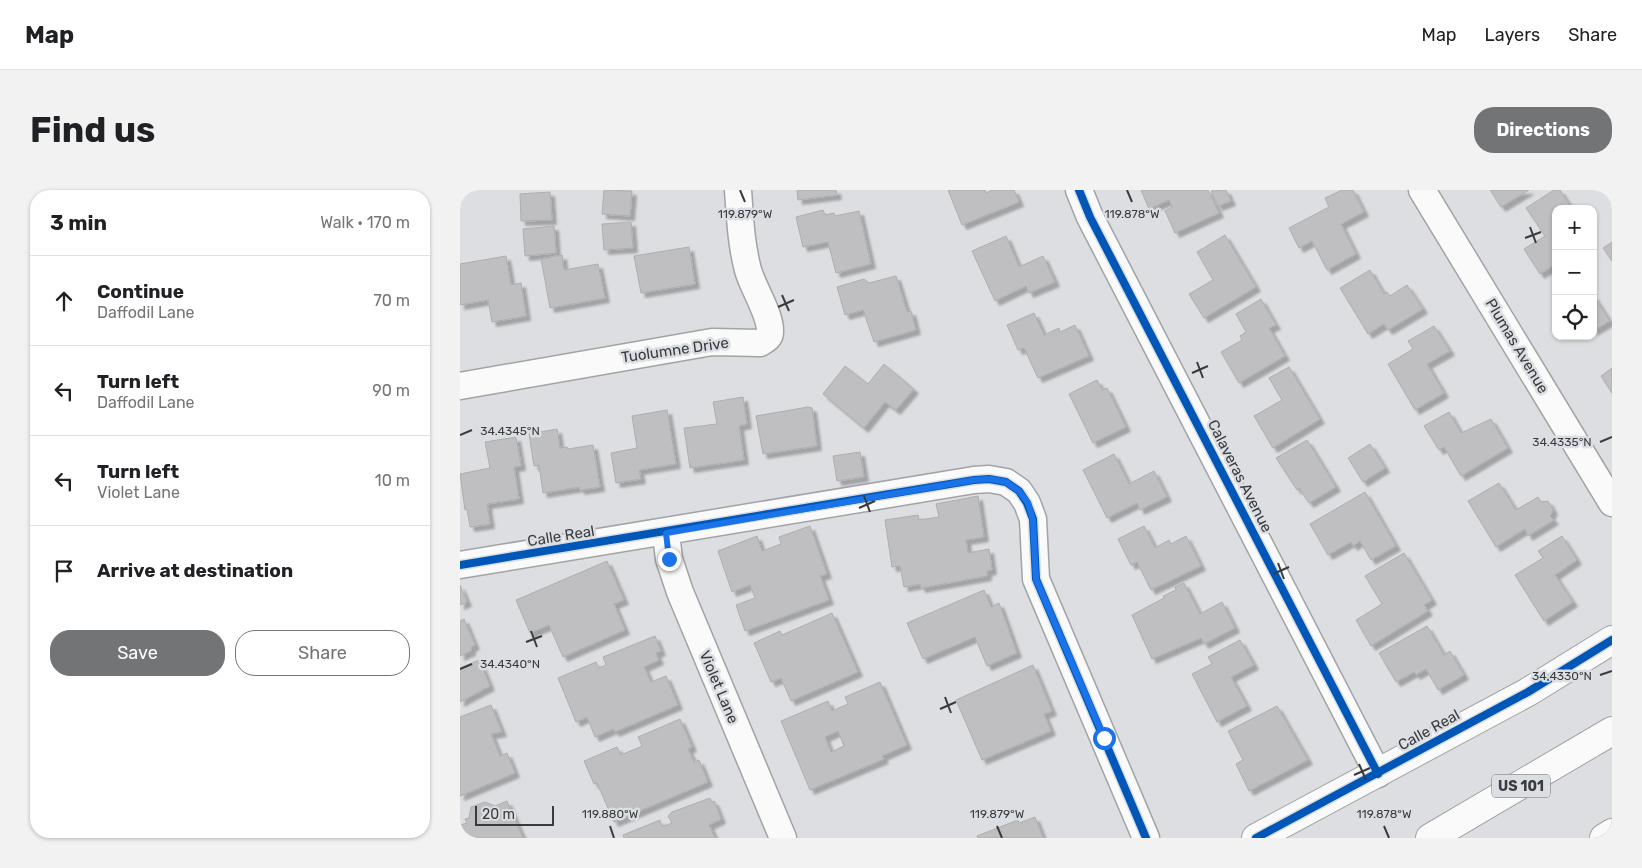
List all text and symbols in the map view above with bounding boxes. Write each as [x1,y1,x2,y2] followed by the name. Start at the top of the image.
[25,21,74,49] text: Map
[1422,24,1457,46] text: Map
[1485,24,1540,46] text: Layers
[1568,24,1617,46] text: Share
[1474,107,1612,153] button: Directions
[30,109,155,151] text: Find us
[1552,205,1597,340] map controls
[1552,205,1597,250] button: +
[718,207,773,221] text: 119.879°W
[1104,207,1160,221] text: 119.878°W
[50,210,107,235] text: 3 min
[320,213,410,232] text: Walk · 170 m
[1552,250,1597,295] button: −
[97,280,184,303] text: Continue
[50,287,78,315] icon: ahead
[373,291,410,310] text: 70 m
[1482,295,1552,397] street label: Plumas Avenue
[1552,295,1597,340] button: locate
[97,303,195,322] text: Daffodil Lane
[620,334,730,366] street label: Tuolumne Drive
[97,370,179,393] text: Turn left
[50,377,78,405] icon: left
[372,381,410,400] text: 90 m
[97,393,195,412] text: Daffodil Lane
[1204,417,1276,535] street label: Calaveras Avenue
[480,424,540,438] text: 34.4345°N
[1532,435,1592,449] text: 34.4335°N
[97,460,179,483] text: Turn left
[50,467,78,495] icon: left
[375,471,410,490] text: 10 m
[97,483,180,502] text: Violet Lane
[526,522,596,550] street label: Calle Real
[658,548,681,571] route end
[50,557,78,585] icon: arrive
[97,559,293,582] text: Arrive at destination
[50,630,225,676] button: Save
[235,630,410,676] button: Share
[696,648,742,726] street label: Violet Lane
[480,657,540,671] text: 34.4340°N
[1532,669,1592,683] text: 34.4330°N
[1395,706,1463,754] street label: Calle Real
[1093,727,1116,750] route start
[1492,774,1550,798] road number: US 101
[475,803,554,826] scale bar
[482,806,515,823] text: 20 m
[582,807,639,821] text: 119.880°W
[970,807,1025,821] text: 119.879°W
[1356,807,1412,821] text: 119.878°W

